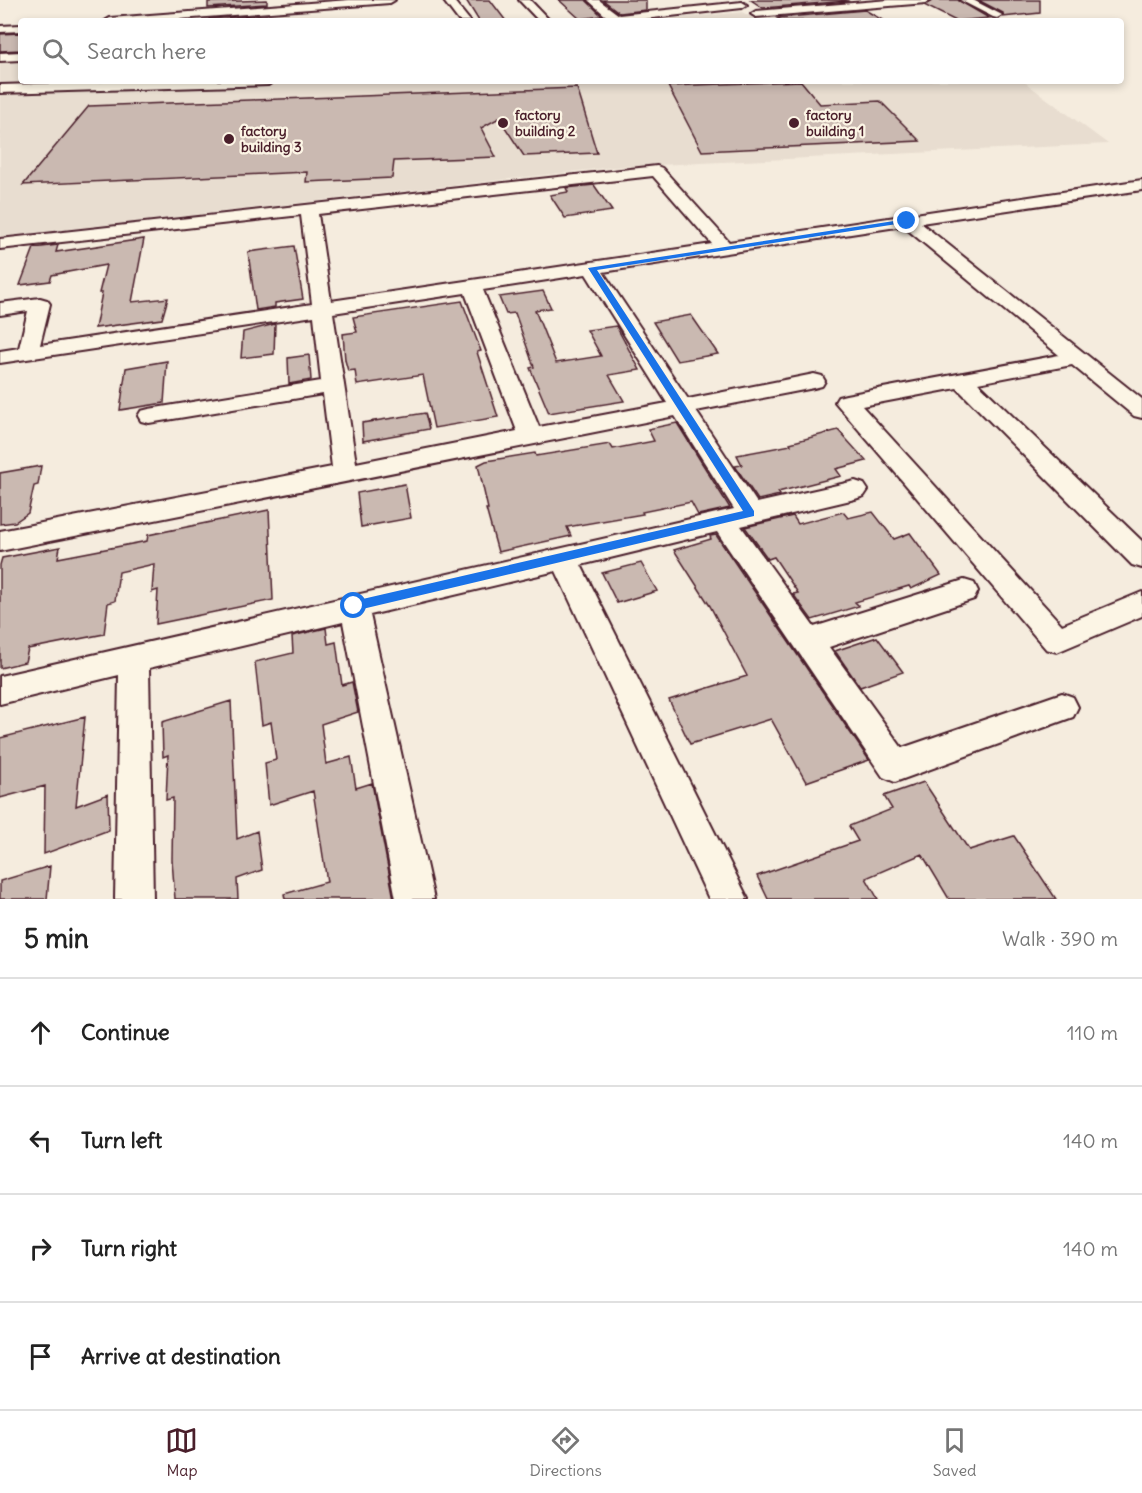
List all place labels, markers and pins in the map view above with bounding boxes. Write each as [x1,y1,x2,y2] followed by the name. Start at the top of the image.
[515,106,576,140] place label: factory building 2
[806,106,864,140] place label: factory building 1
[496,116,510,130] marker: factory building 2
[787,116,801,130] marker: factory building 1
[241,122,302,156] place label: factory building 3
[222,132,236,146] marker: factory building 3

